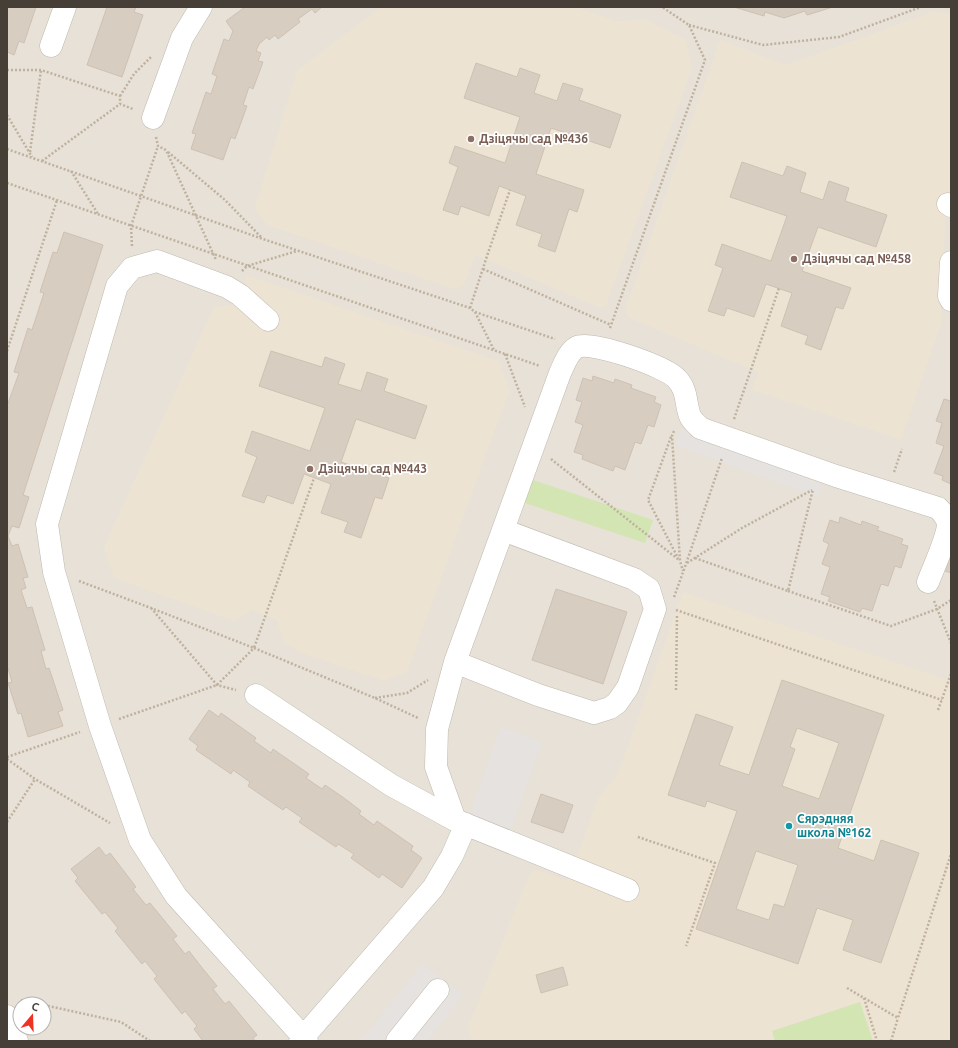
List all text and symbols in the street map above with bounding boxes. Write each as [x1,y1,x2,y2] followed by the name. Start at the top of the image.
[479,132,588,145] place label: Дзіцячы сад №436
[466,134,476,144] marker: Дзіцячы сад №436
[802,252,911,265] place label: Дзіцячы сад №458
[789,254,799,264] marker: Дзіцячы сад №458
[318,462,427,475] place label: Дзіцячы сад №443
[305,464,315,474] marker: Дзіцячы сад №443
[797,812,872,839] place label: Сярэдняя школа №162
[784,821,794,831] marker: Сярэдняя школа №162
[12,996,52,1036] north arrow
[30,1000,41,1013] text: С

